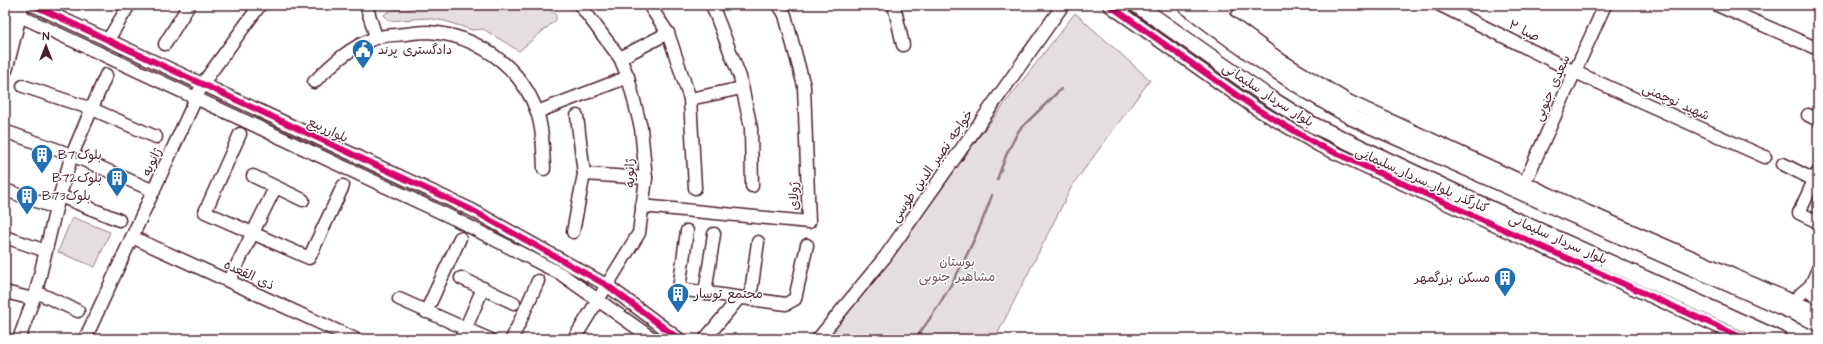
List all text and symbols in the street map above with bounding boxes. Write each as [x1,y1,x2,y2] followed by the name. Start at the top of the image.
[1505,16,1543,46] street label: صبا ۲
[26,26,66,66] north arrow
[43,29,50,44] text: N
[350,37,376,70] public building icon: دادگستری پرند
[378,41,452,59] place label: دادگستری پرند
[1529,52,1575,124] street label: سعدی جنوبی
[1219,59,1317,131] street label: بلوار سردار سلیمانی
[1639,79,1713,125] street label: شهید نوچمنی
[886,106,978,226] street label: خواجه نصیر الدین طوسی
[304,113,351,148] street label: بلوارربیع
[29,142,55,175] building icon: B71بلوک
[1352,142,1492,218] street label: کنارگذر بلوار سردار سلیمانی
[138,145,166,179] street label: ژانویه
[58,146,102,164] place label: B71بلوک
[621,158,639,188] street label: ژانویه
[104,165,130,198] building icon: B72بلوک
[52,169,102,187] place label: B72بلوک
[785,181,803,211] street label: ژولای
[14,183,40,216] building icon: B73بلوک
[42,187,91,205] place label: B73بلوک
[1506,209,1610,269] street label: بلوار سردار سلیمانی
[919,253,995,286] park label: بوستان مشاهیر جنوبی
[221,255,277,295] street label: ذی القعده
[1492,265,1518,298] building icon: مسکن بزرگمهر
[1414,269,1490,287] place label: مسکن بزرگمهر
[665,281,691,314] building icon: مجتمع توسار
[693,285,763,304] place label: مجتمع توسار

